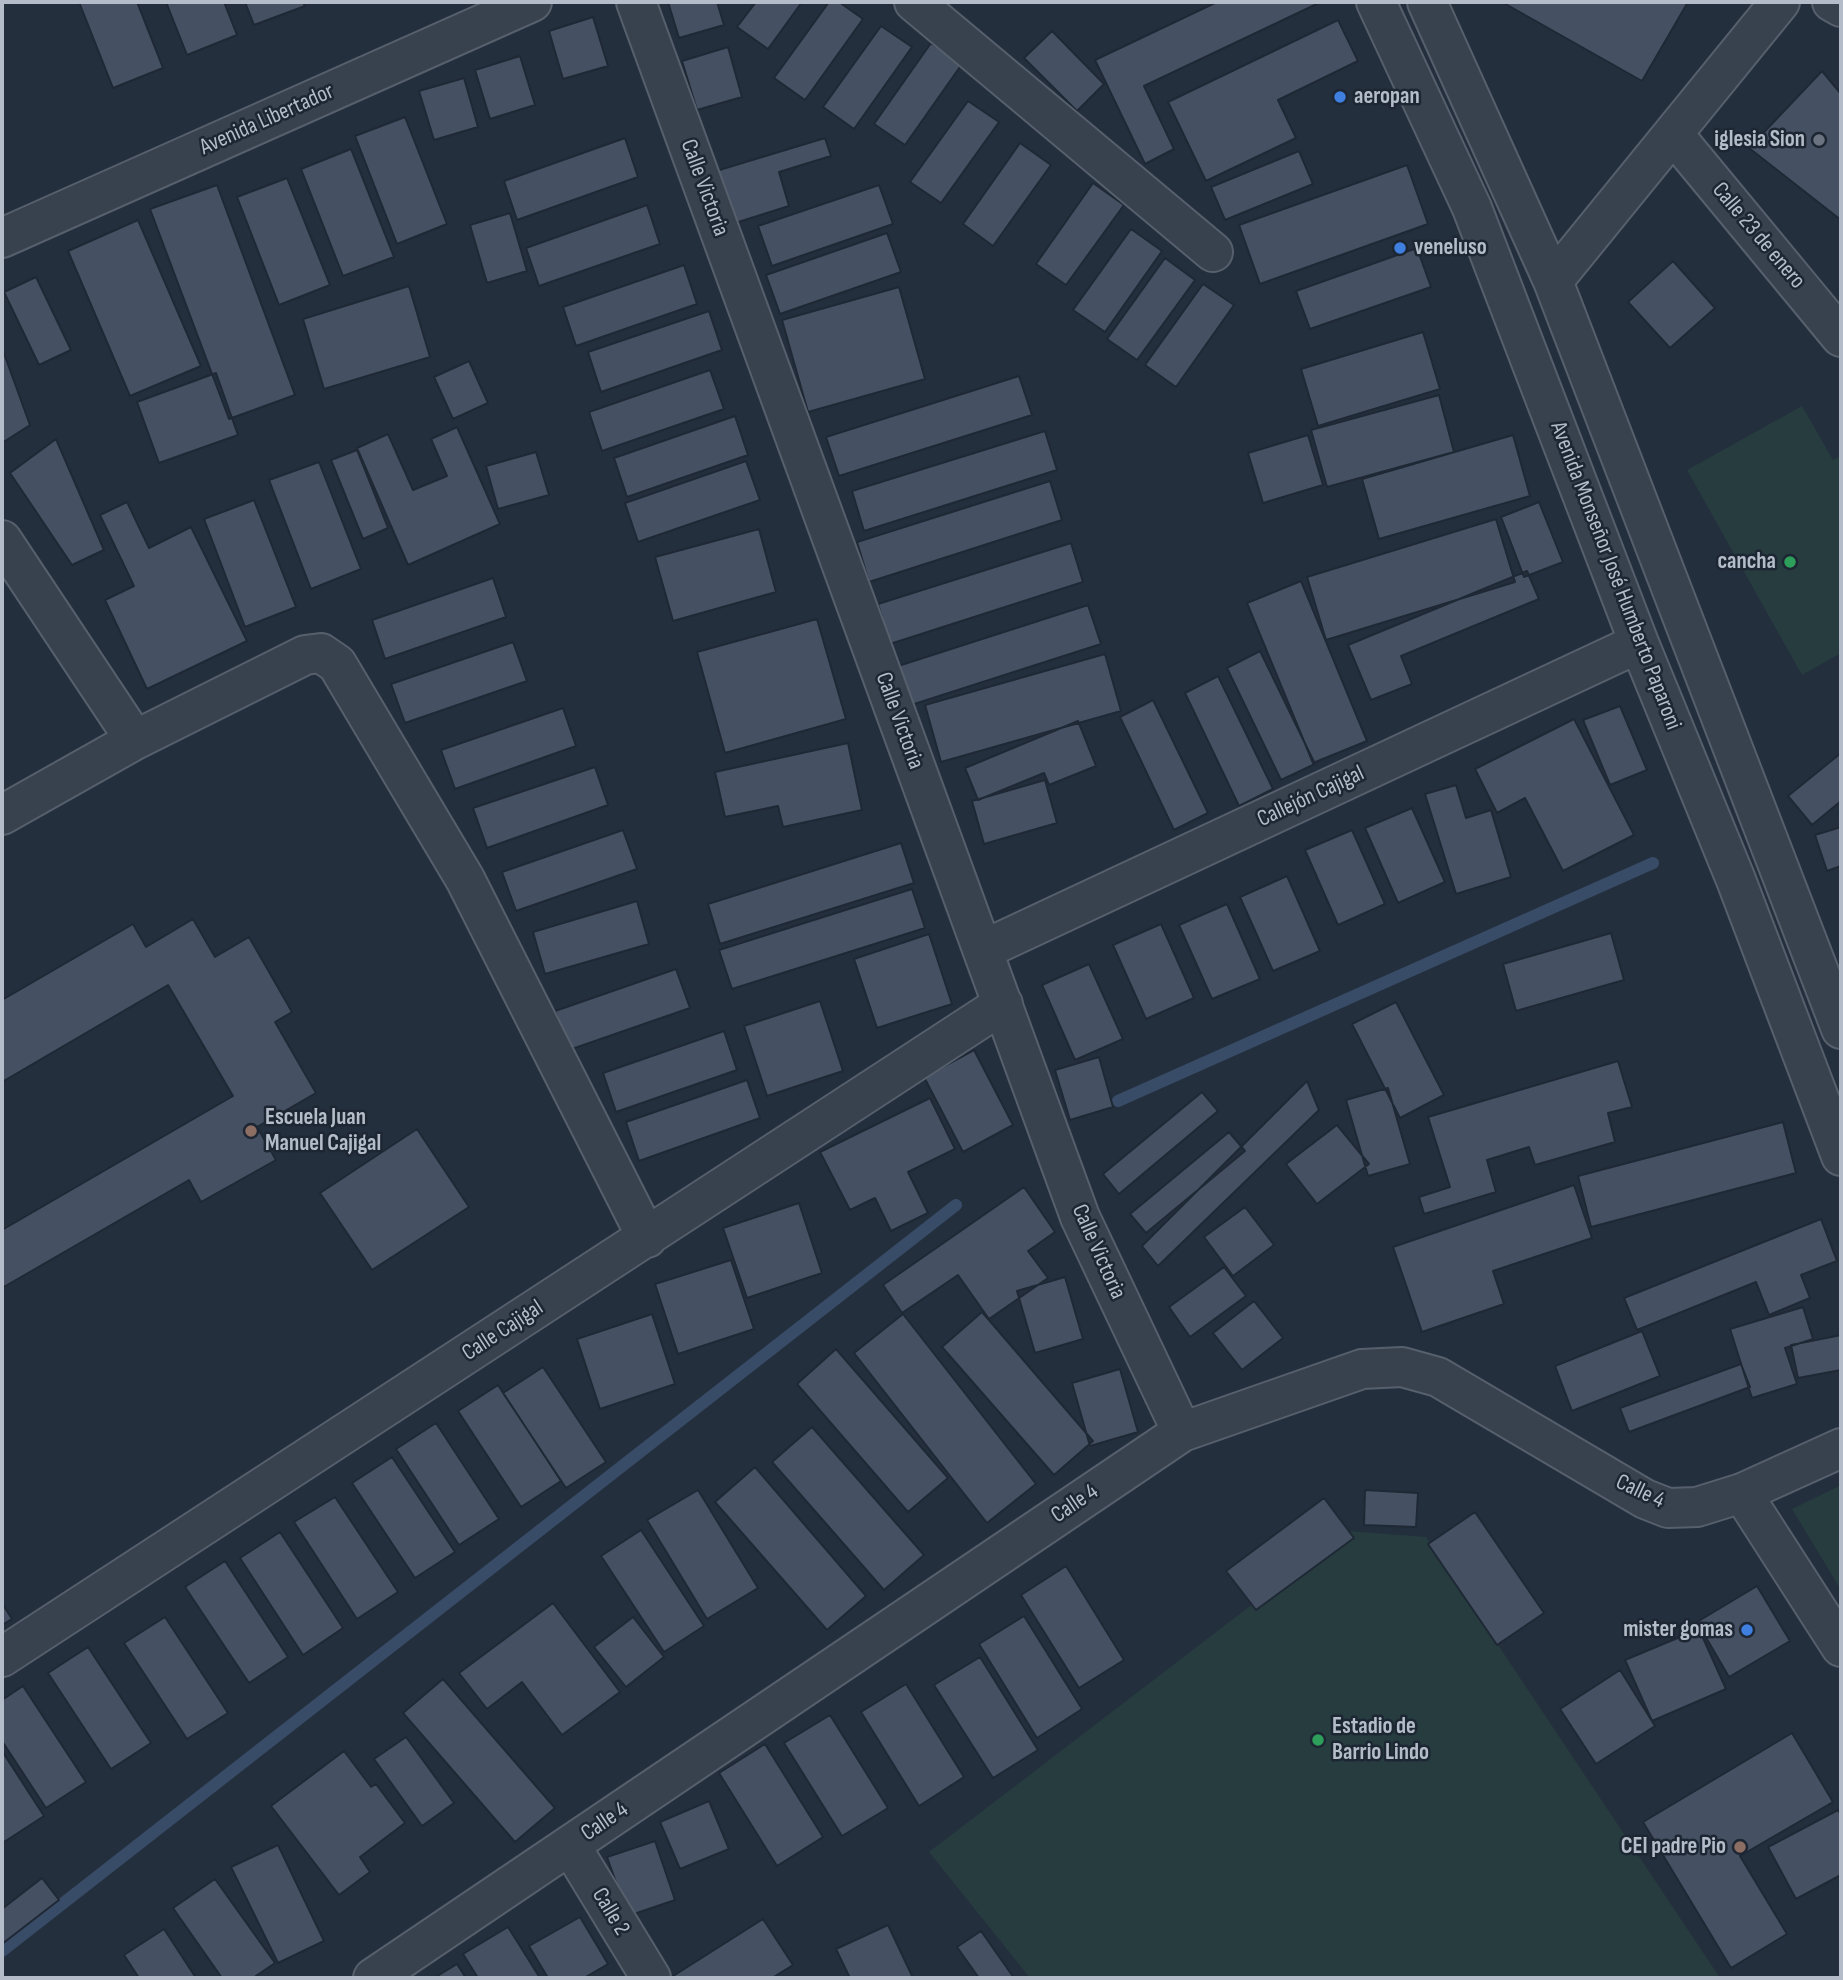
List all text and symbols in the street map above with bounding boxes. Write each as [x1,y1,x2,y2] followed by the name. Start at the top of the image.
[196,78,338,162] street label: Avenida Libertador
[1354,83,1420,111] place label: aeropan
[1332,89,1348,105] marker: aeropan
[1714,126,1805,154] place label: iglesia Sion
[1811,132,1827,148] marker: iglesia Sion
[674,136,734,240] street label: Calle Victoria
[1705,177,1811,295] street label: Calle 23 de enero
[1414,234,1487,262] place label: veneluso
[1392,240,1408,256] marker: veneluso
[1543,418,1687,734] street label: Avenida Monseñor José Humberto Paparoni
[1718,548,1776,576] place label: cancha
[1782,554,1798,570] marker: cancha
[869,669,929,773] street label: Calle Victoria
[1253,760,1369,834] street label: Callejón Cajigal
[265,1104,381,1158] place label: Escuela Juan Manuel Cajigal
[243,1123,259,1139] marker: Escuela Juan Manuel Cajigal
[1065,1200,1131,1304] street label: Calle Victoria
[457,1295,549,1367] street label: Calle Cajigal
[1611,1469,1669,1515] street label: Calle 4
[1046,1478,1104,1530] street label: Calle 4
[1623,1616,1733,1644] place label: mister gomas
[1739,1622,1755,1638] marker: mister gomas
[1332,1713,1429,1767] place label: Estadio de Barrio Lindo
[1310,1732,1326,1748] marker: Estadio de Barrio Lindo
[576,1796,634,1848] street label: Calle 4
[1621,1833,1726,1861] place label: CEI padre Pio
[1732,1839,1748,1855] marker: CEI padre Pio
[585,1883,635,1941] street label: Calle 2

